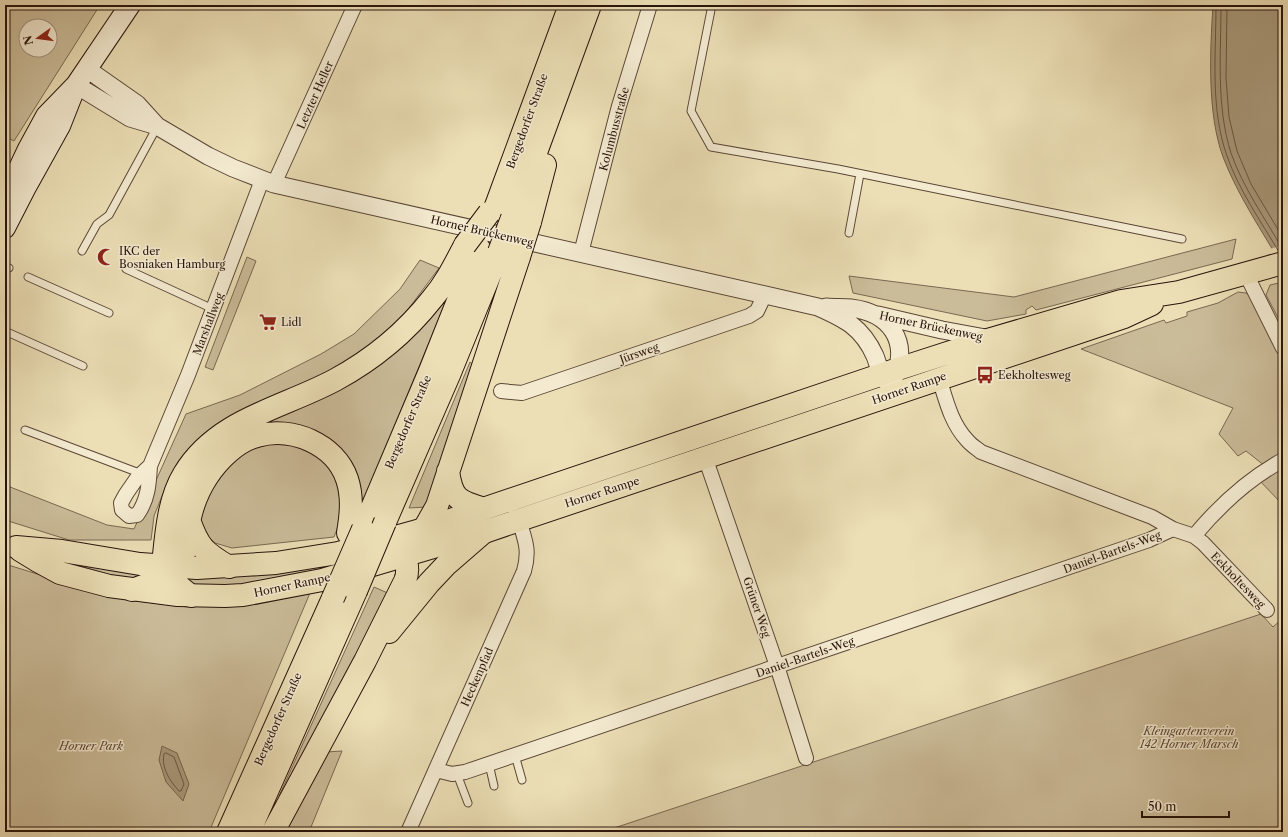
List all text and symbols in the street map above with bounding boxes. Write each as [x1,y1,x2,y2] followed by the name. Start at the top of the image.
[18,18,58,58] north arrow
[20,34,36,47] text: N
[294,58,336,131] street label: Letzter Heller
[503,71,551,171] street label: Bergedorfer Straße
[596,86,632,172] street label: Kolumbusstraße
[429,212,535,250] street label: Horner Brückenweg
[119,244,226,271] place label: IKC der Bosniaken Hamburg
[96,247,116,267] mosque icon: IKC der Bosniaken Hamburg
[190,290,226,357] street label: Marshallweg
[878,308,984,344] street label: Horner Brückenweg
[258,312,278,332] supermarket icon: Lidl
[281,315,302,329] place label: Lidl
[616,340,661,367] street label: Jürsweg
[975,365,995,385] bus stop icon: Eekholtesweg
[998,368,1071,382] place label: Eekholtesweg
[870,369,948,407] street label: Horner Rampe
[382,373,434,471] street label: Bergedorfer Straße
[563,473,641,511] street label: Horner Rampe
[1061,528,1163,576] street label: Daniel-Bartels-Weg
[1208,549,1268,611] street label: Eekholtesweg
[252,570,332,600] street label: Horner Rampe
[740,575,774,639] street label: Grüner Weg
[754,634,856,680] street label: Daniel-Bartels-Weg
[458,645,496,709] street label: Heckenpfad
[251,670,305,768] street label: Bergedorfer Straße
[1138,724,1239,751] park label: Kleingartenverein 142 Horner Marsch
[58,739,123,753] park label: Horner Park
[1142,793,1229,819] scale bar
[1148,799,1177,814] text: 50 m

